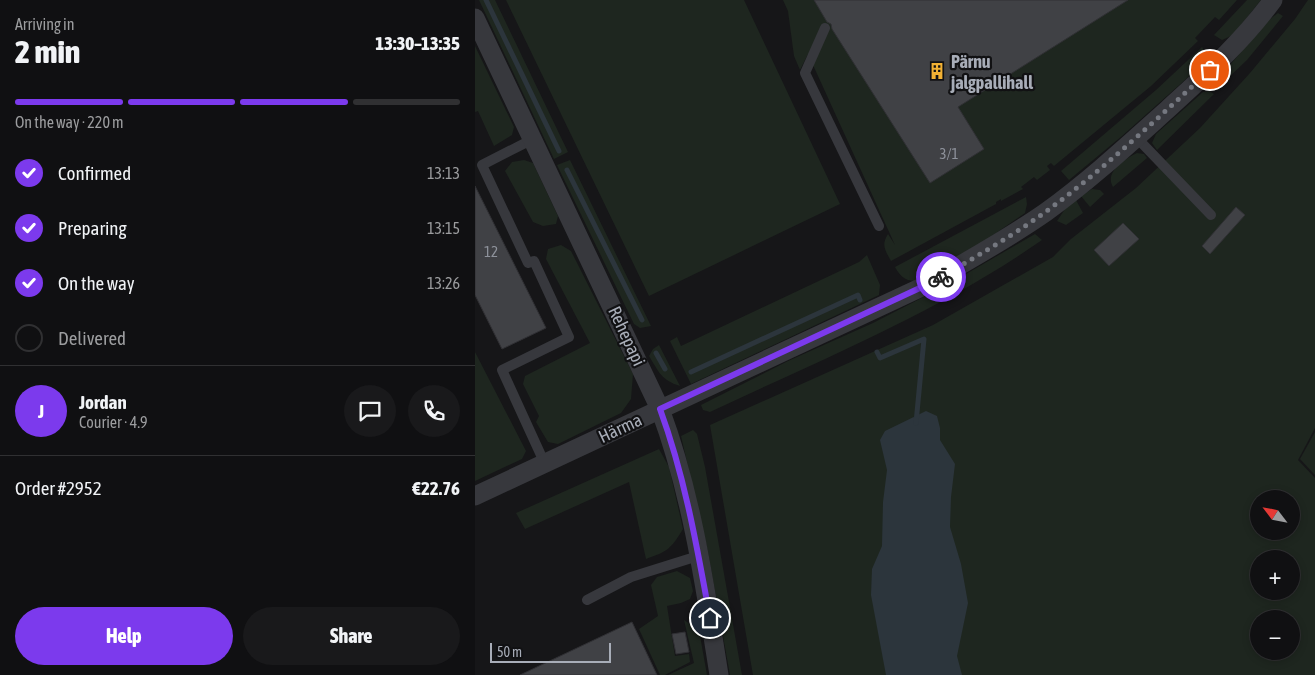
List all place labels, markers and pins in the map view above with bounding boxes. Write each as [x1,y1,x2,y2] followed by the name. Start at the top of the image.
[1189,49,1231,91] pin
[950,51,1033,93] place label: Pärnu jalgpallihall
[927,61,947,81] building icon: Pärnu jalgpallihall
[689,597,731,639] pin

